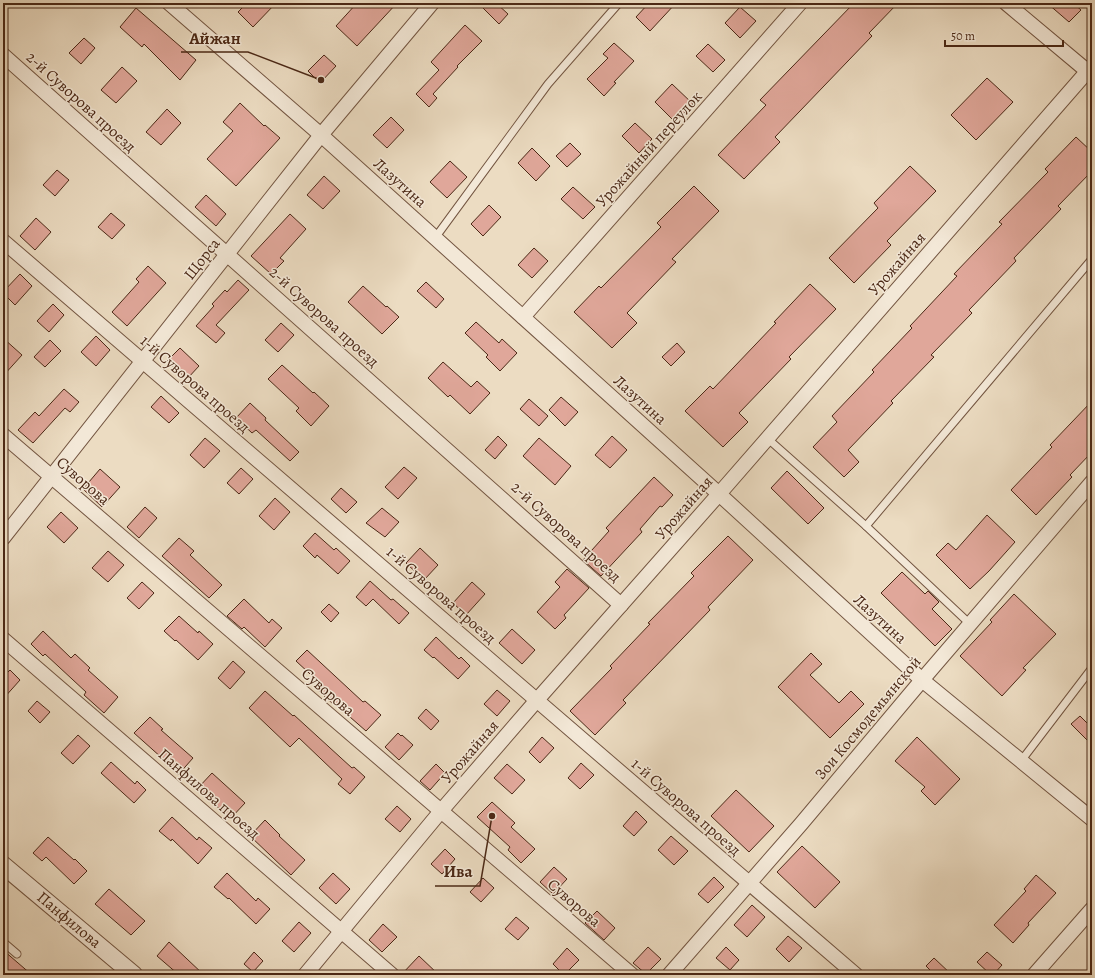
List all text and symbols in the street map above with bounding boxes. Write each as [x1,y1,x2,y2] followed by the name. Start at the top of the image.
[945,22,1063,48] scale bar
[181,23,248,52] callout: Айжан
[188,27,241,50] text: Айжан
[951,28,975,44] text: 50 m
[21,47,141,158] street label: 2-й Суворова проезд
[591,86,707,212] street label: Урожайный переулок
[369,153,432,213] street label: Лазутина
[863,227,931,301] street label: Урожайная
[179,233,226,284] street label: Щорса
[264,262,384,373] street label: 2-й Суворова проезд
[135,330,255,438] street label: 1-й Суворова проезд
[609,370,672,430] street label: Лазутина
[52,452,115,511] street label: Суворова
[650,471,718,545] street label: Урожайная
[506,477,626,588] street label: 2-й Суворова проезд
[381,541,501,649] street label: 1-й Суворова проезд
[849,589,912,649] street label: Лазутина
[810,652,926,784] street label: Зои Космодемьянской
[297,663,360,722] street label: Суворова
[436,715,504,789] street label: Урожайная
[153,744,265,845] street label: Панфилова проезд
[626,753,746,861] street label: 1-й Суворова проезд
[435,857,480,886] callout: Ива
[443,860,473,883] text: Ива
[543,874,606,933] street label: Суворова
[32,887,106,954] street label: Панфилова

